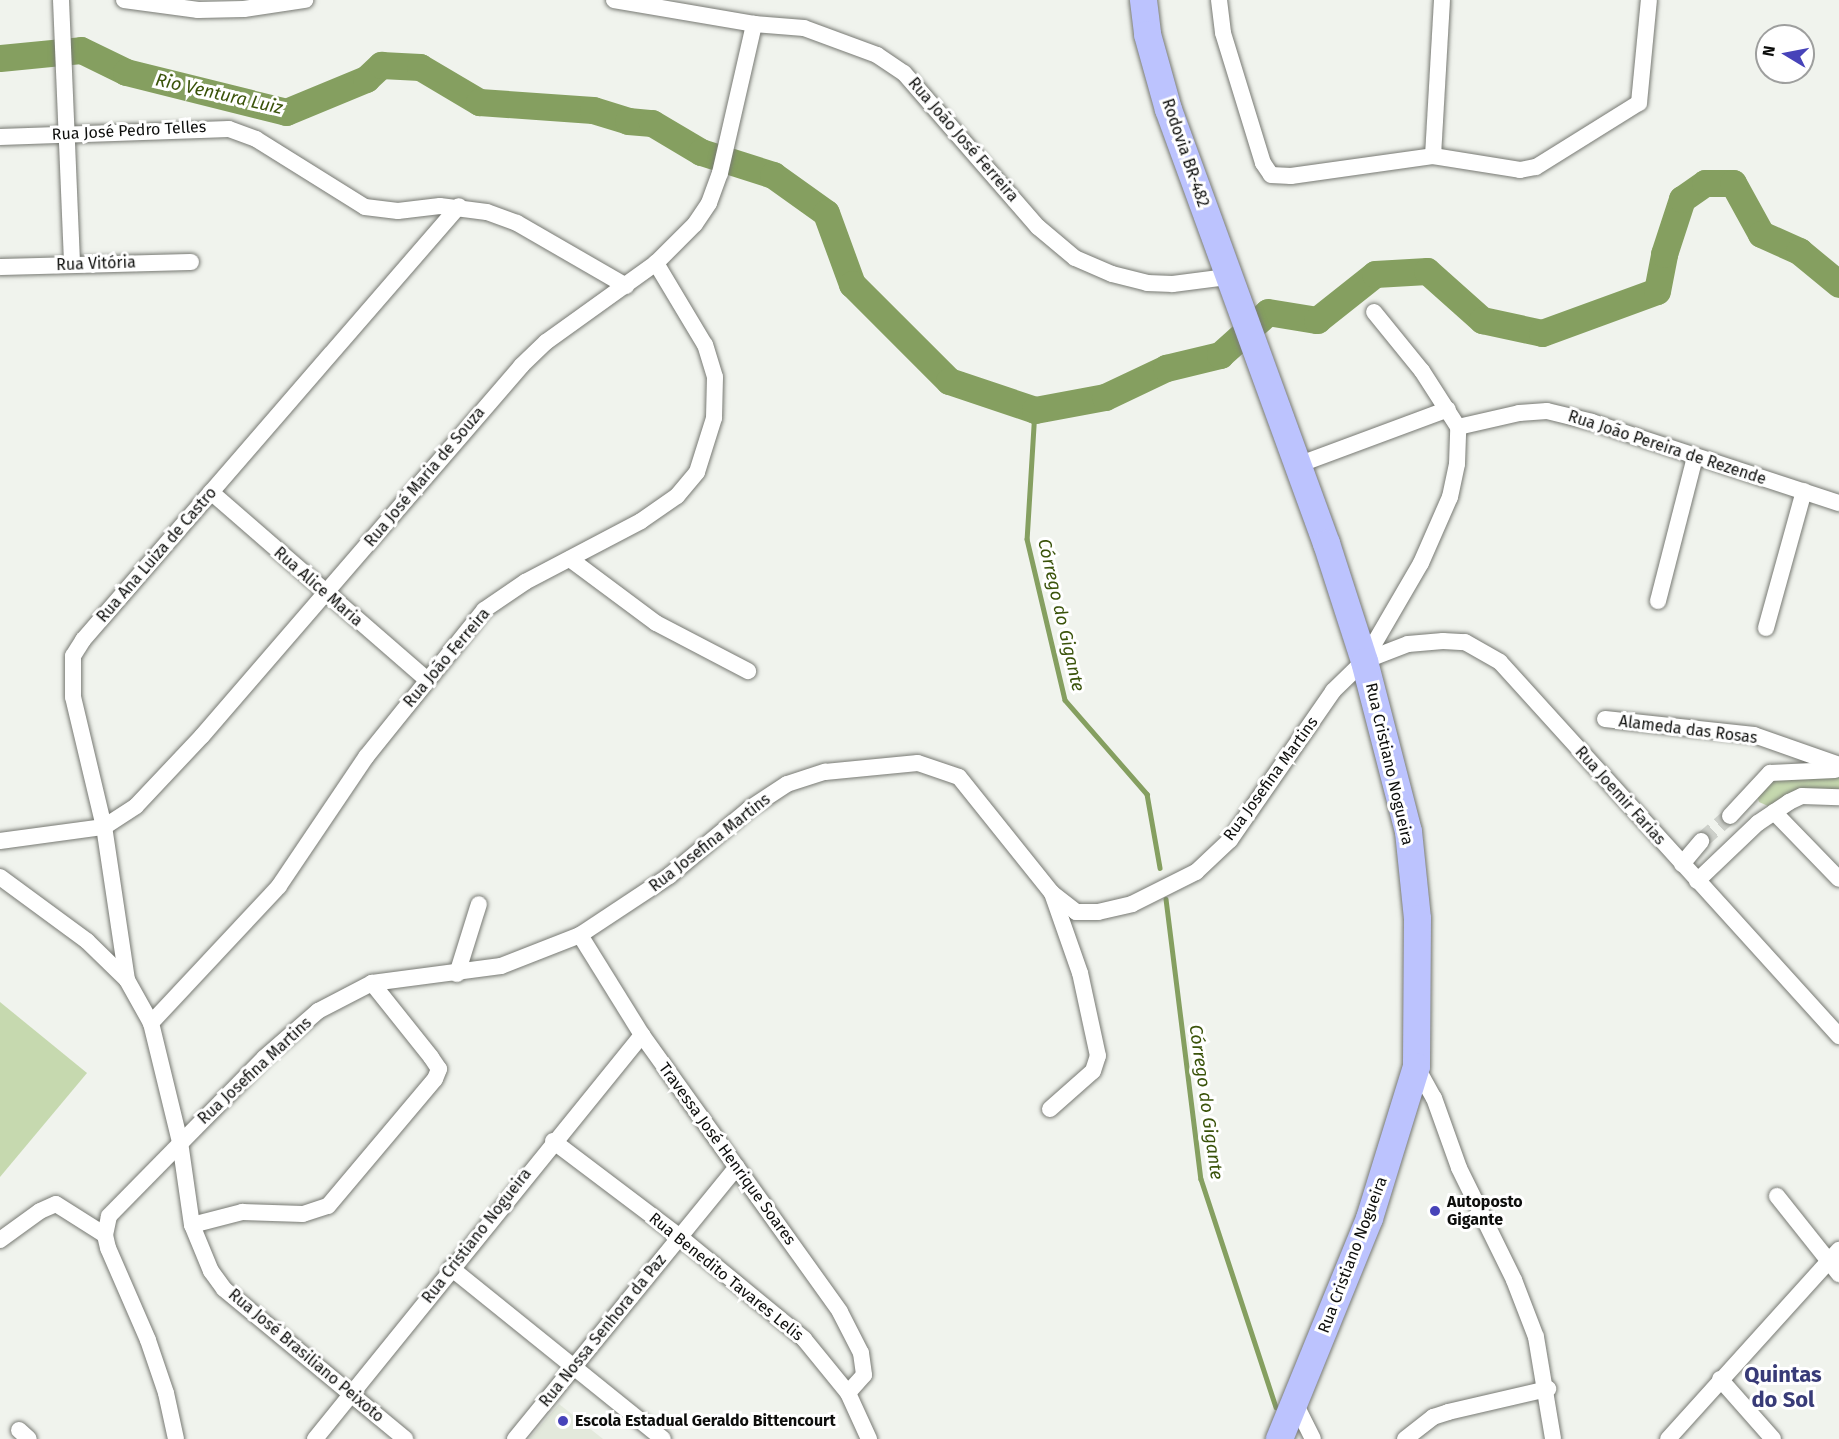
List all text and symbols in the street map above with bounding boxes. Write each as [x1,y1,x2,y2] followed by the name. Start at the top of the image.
[1755,24,1815,84] north arrow
[1758,44,1779,58] text: N
[153,69,285,119] water label: Rio Ventura Luiz
[904,74,1022,206] street label: Rua João José Ferreira
[1157,96,1213,210] street label: Rodovia BR-482
[51,117,207,145] street label: Rua José Pedro Telles
[56,253,136,275] street label: Rua Vitória
[361,403,489,551] street label: Rua José Maria de Souza
[1566,407,1768,489] street label: Rua João Pereira de Rezende
[93,483,221,627] street label: Rua Ana Luiza de Castro
[1033,536,1089,694] water label: Córrego do Gigante
[270,543,366,631] street label: Rua Alice Maria
[400,604,494,712] street label: Rua João Ferreira
[1361,681,1417,847] street label: Rua Cristiano Nogueira
[1618,712,1758,748] street label: Alameda das Rosas
[1220,713,1322,845] street label: Rua Josefina Martins
[1571,743,1669,849] street label: Rua Joemir Farias
[646,790,774,896] street label: Rua Josefina Martins
[194,1013,316,1129] street label: Rua Josefina Martins
[1184,1023,1228,1181] water label: Córrego do Gigante
[654,1059,800,1249] street label: Travessa José Henrique Soares
[418,1165,536,1307] street label: Rua Cristiano Nogueira
[1314,1174,1392,1336] street label: Rua Cristiano Nogueira
[1447,1192,1523,1230] place label: Autoposto Gigante
[1428,1204,1442,1218] marker: Autoposto Gigante
[645,1209,807,1345] street label: Rua Benedito Tavares Lelis
[536,1251,670,1411] street label: Rua Nossa Senhora da Paz
[224,1285,388,1427] street label: Rua José Brasiliano Peixoto
[1744,1361,1822,1412] district label: Quintas do Sol
[575,1411,836,1431] place label: Escola Estadual Geraldo Bittencourt
[556,1414,570,1428] marker: Escola Estadual Geraldo Bittencourt

